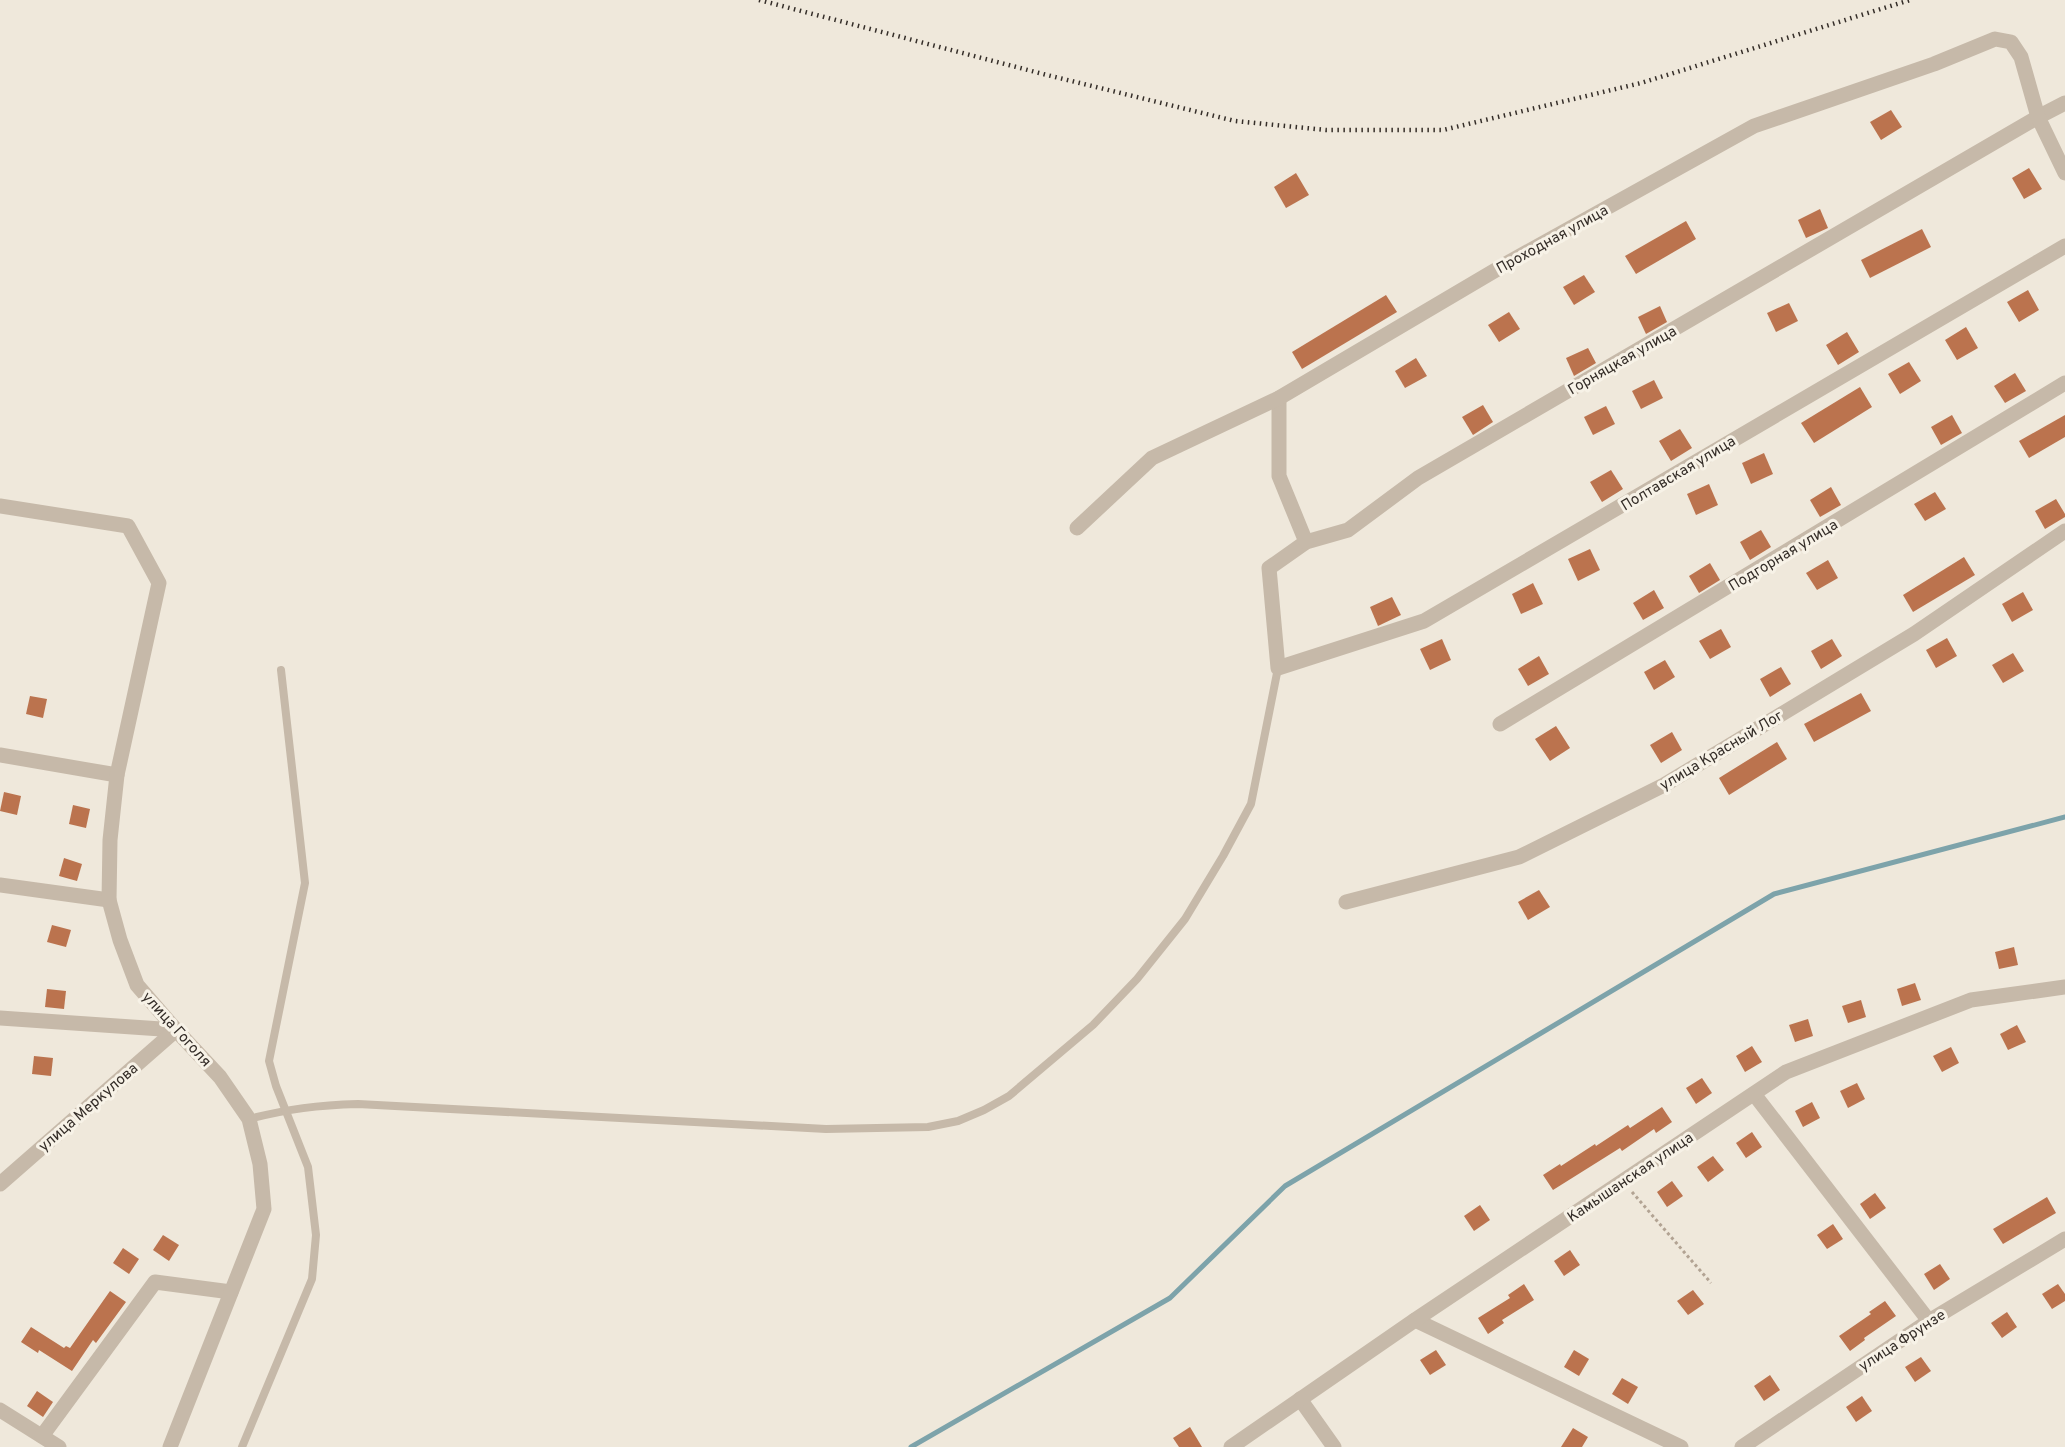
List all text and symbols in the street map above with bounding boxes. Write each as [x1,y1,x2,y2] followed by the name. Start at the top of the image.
[1493,202,1612,279] street label: Проходная улица
[1565,322,1681,400] street label: Горняцкая улица
[1618,433,1740,516] street label: Полтавская улица
[1726,516,1842,596] street label: Подгорная улица
[1657,707,1787,796] street label: улица Красный Лог
[137,988,215,1072] street label: улица Гоголя
[35,1060,143,1157] street label: улица Меркулова
[1564,1129,1698,1228] street label: Камышанская улица
[1856,1306,1950,1376] street label: улица Фрунзе

